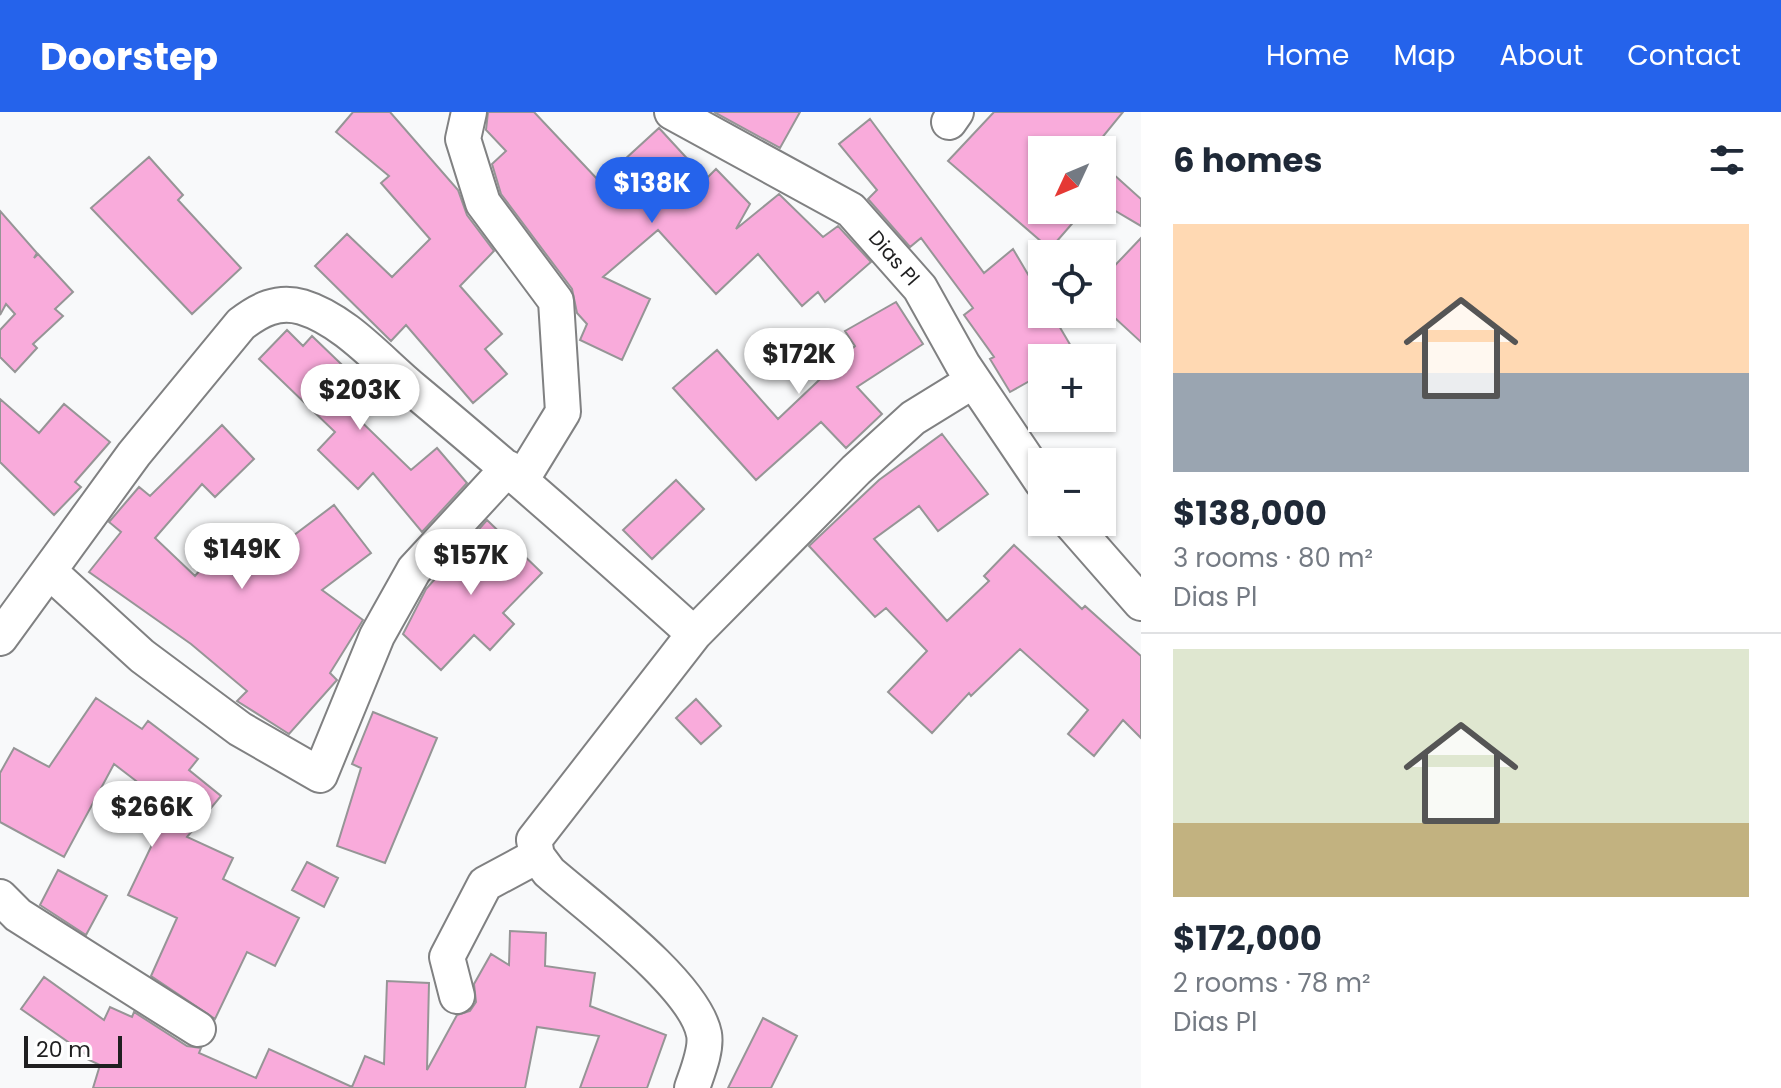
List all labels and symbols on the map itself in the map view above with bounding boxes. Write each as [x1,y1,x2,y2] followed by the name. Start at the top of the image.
[1028,136,1116,224] north arrow
[596,157,708,225] pin: $138K
[862,224,926,292] street label: Dias Pl
[743,328,855,396] pin: $172K
[304,364,416,432] pin: $203K
[186,523,298,591] pin: $149K
[415,529,527,597] pin: $157K
[96,781,208,849] pin: $266K
[24,1032,122,1068] scale bar

